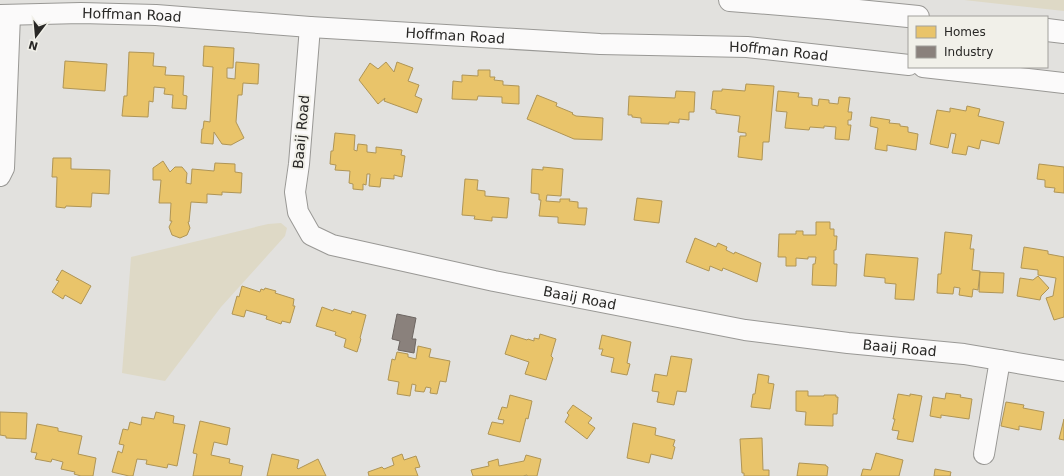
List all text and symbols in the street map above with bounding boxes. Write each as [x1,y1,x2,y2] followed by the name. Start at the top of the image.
[82,5,182,25] street label: Hoffman Road
[16,16,56,56] north arrow
[908,16,1048,68] legend
[405,25,505,46] street label: Hoffman Road
[944,25,986,39] text: Homes
[27,38,40,53] text: N
[729,39,829,64] street label: Hoffman Road
[944,45,993,59] text: Industry
[290,94,312,170] street label: Baaij Road
[542,283,618,313] street label: Baaij Road
[862,336,937,359] street label: Baaij Road

